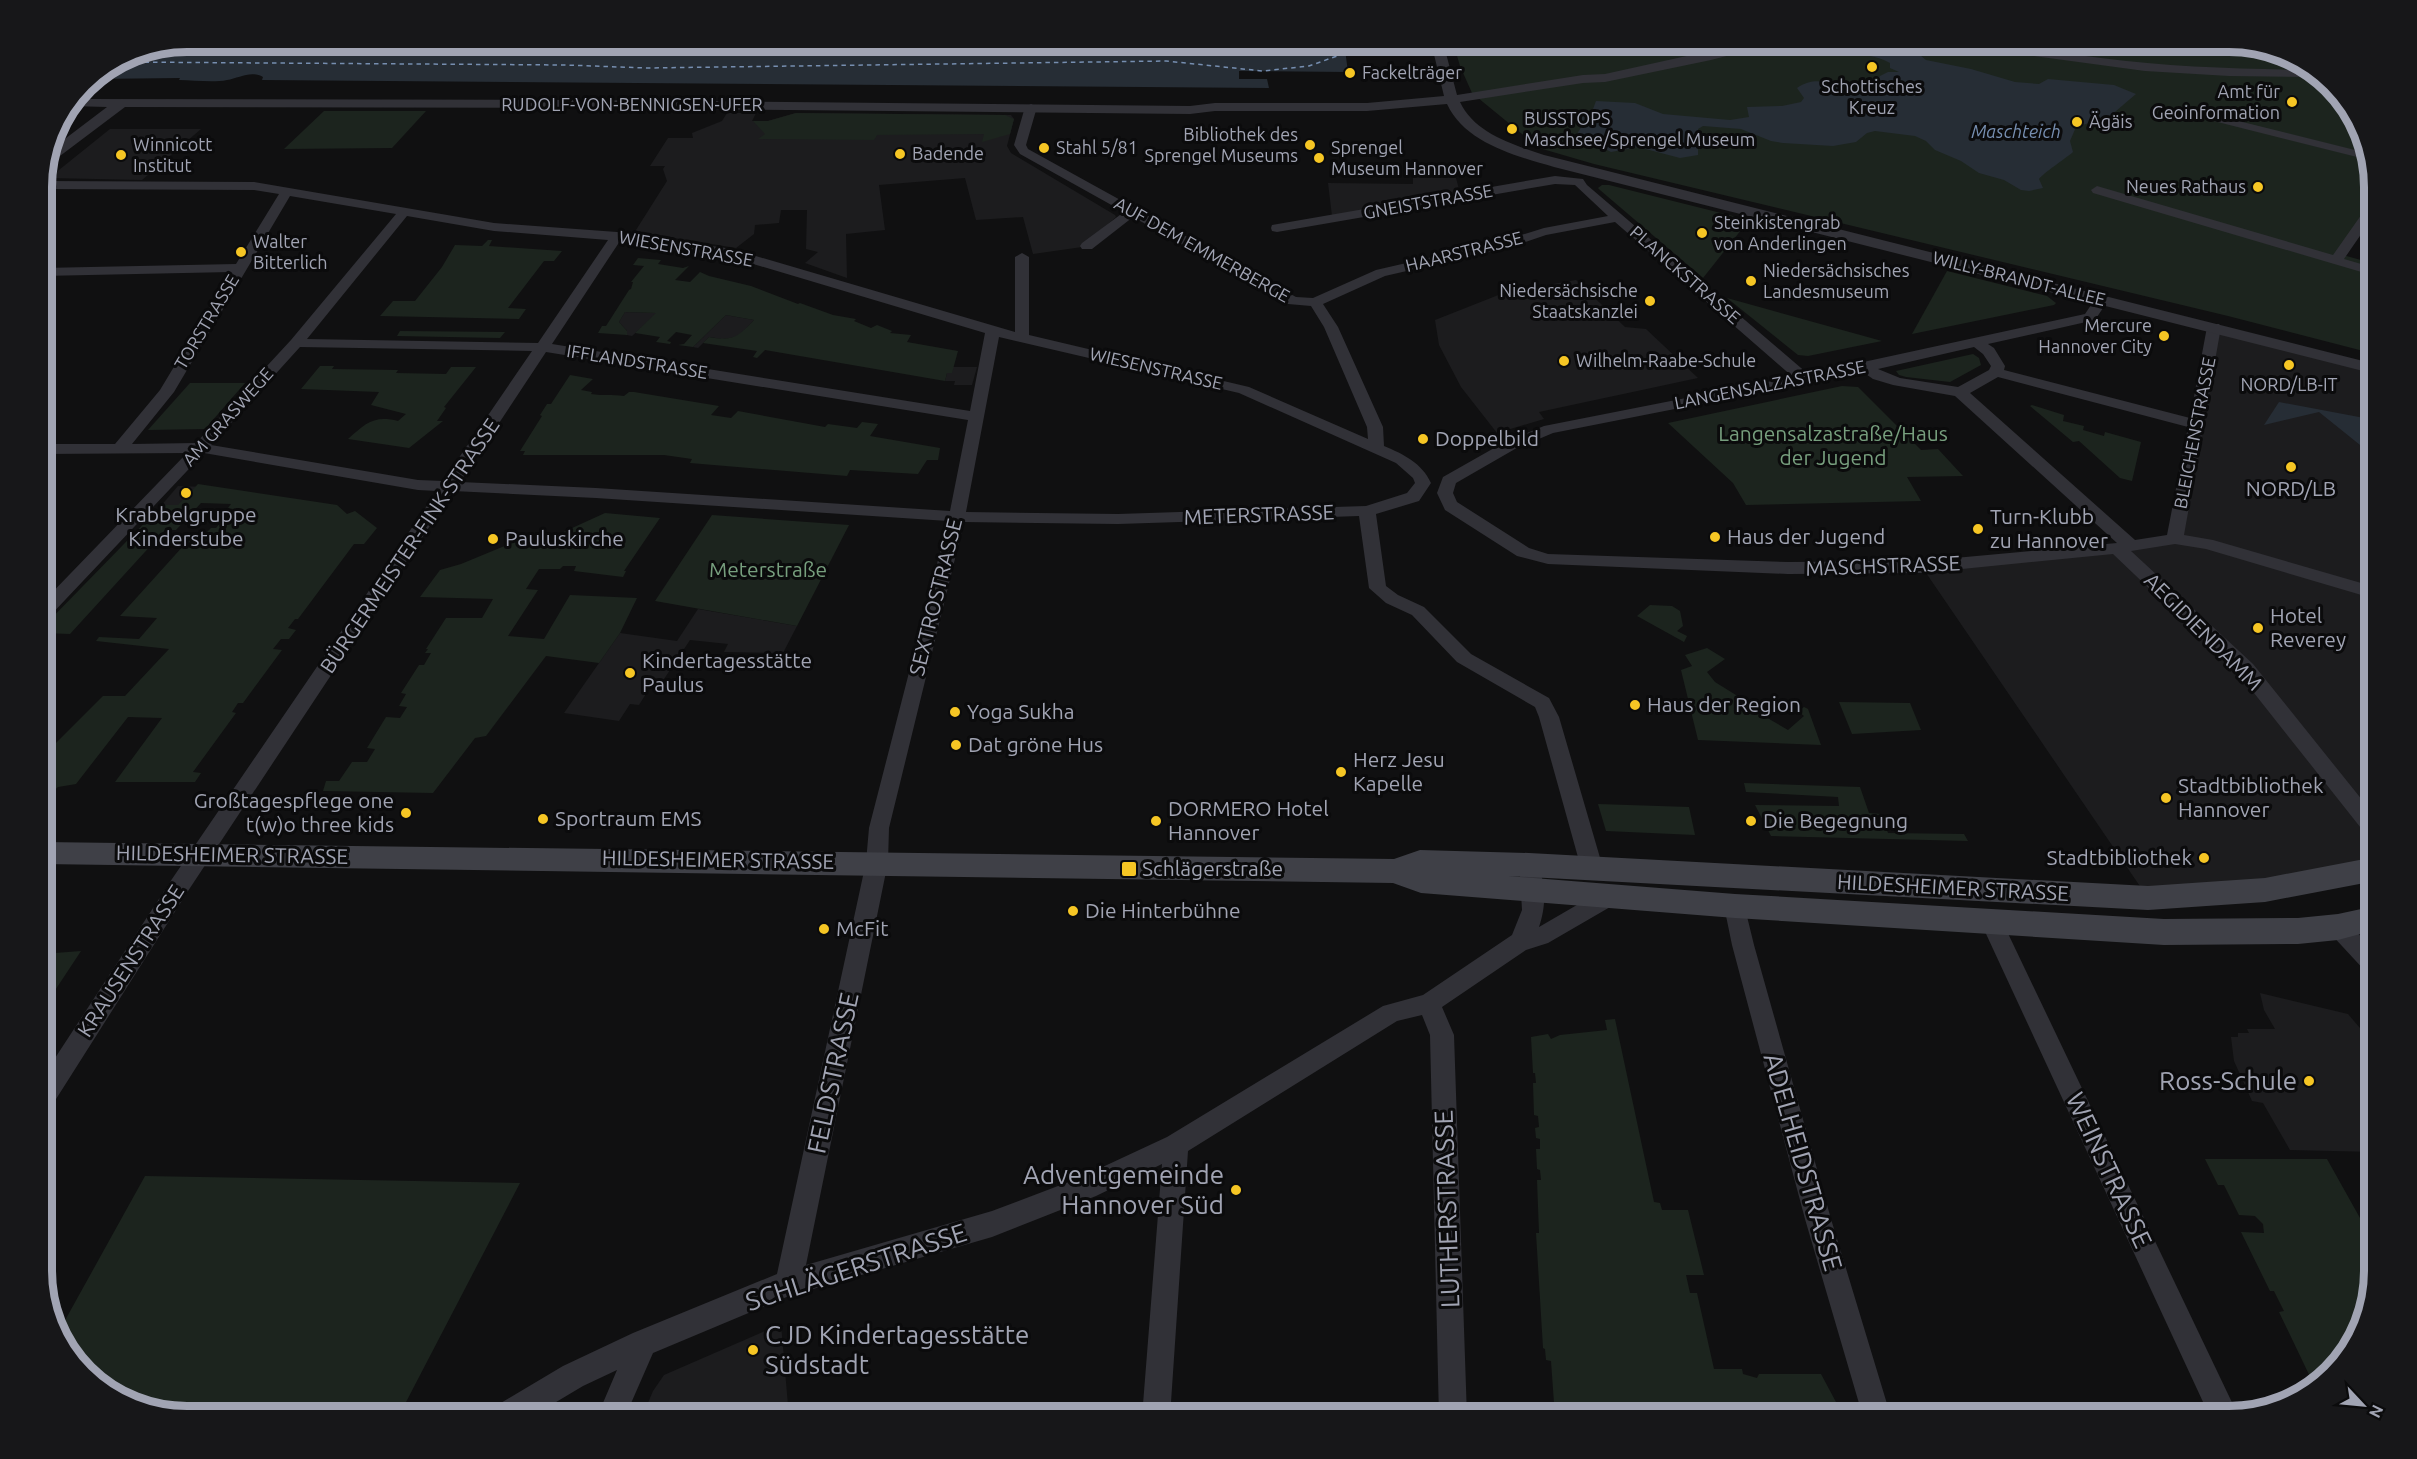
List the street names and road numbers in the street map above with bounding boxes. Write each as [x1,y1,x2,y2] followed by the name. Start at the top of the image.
[501,94,763,114] street label: RUDOLF-VON-BENNIGSEN-UFER
[1362,180,1494,222] street label: GNEISTSTRASSE
[1111,193,1294,306] street label: AUF DEM EMMERBERGE
[1627,221,1745,327] street label: PLANCKSTRASSE
[618,226,755,270] street label: WIESENSTRASSE
[1403,227,1524,275] street label: HAARSTRASSE
[1931,247,2108,309] street label: WILLY-BRANDT-ALLEE
[170,270,242,372] street label: TORSTRASSE
[565,340,709,382] street label: IFFLANDSTRASSE
[1088,343,1225,393] street label: WIESENSTRASSE
[2170,355,2219,510] street label: BLEICHENSTRASSE
[1673,356,1867,412] street label: LANGENSALZASTRASSE
[178,363,277,469] street label: AM GRASWEGE
[315,414,504,677] street label: BÜRGERMEISTER-FINK-STRASSE
[1183,499,1335,529] street label: METERSTRASSE
[904,516,966,678] street label: SEXTROSTRASSE
[1805,550,1961,580] street label: MASCHSTRASSE
[2140,568,2267,695] street label: AEGIDIENDAMM
[116,840,348,868] street label: HILDESHEIMER STRASSE
[602,845,834,873] street label: HILDESHEIMER STRASSE
[1837,869,2070,905] street label: HILDESHEIMER STRASSE
[72,880,188,1041] street label: KRAUSENSTRASSE
[801,990,864,1156] street label: FELDSTRASSE
[1759,1050,1848,1274] street label: ADELHEIDSTRASSE
[2061,1088,2158,1252] street label: WEINSTRASSE
[1429,1109,1464,1309] street label: LUTHERSTRASSE
[742,1217,970,1316] street label: SCHLÄGERSTRASSE

